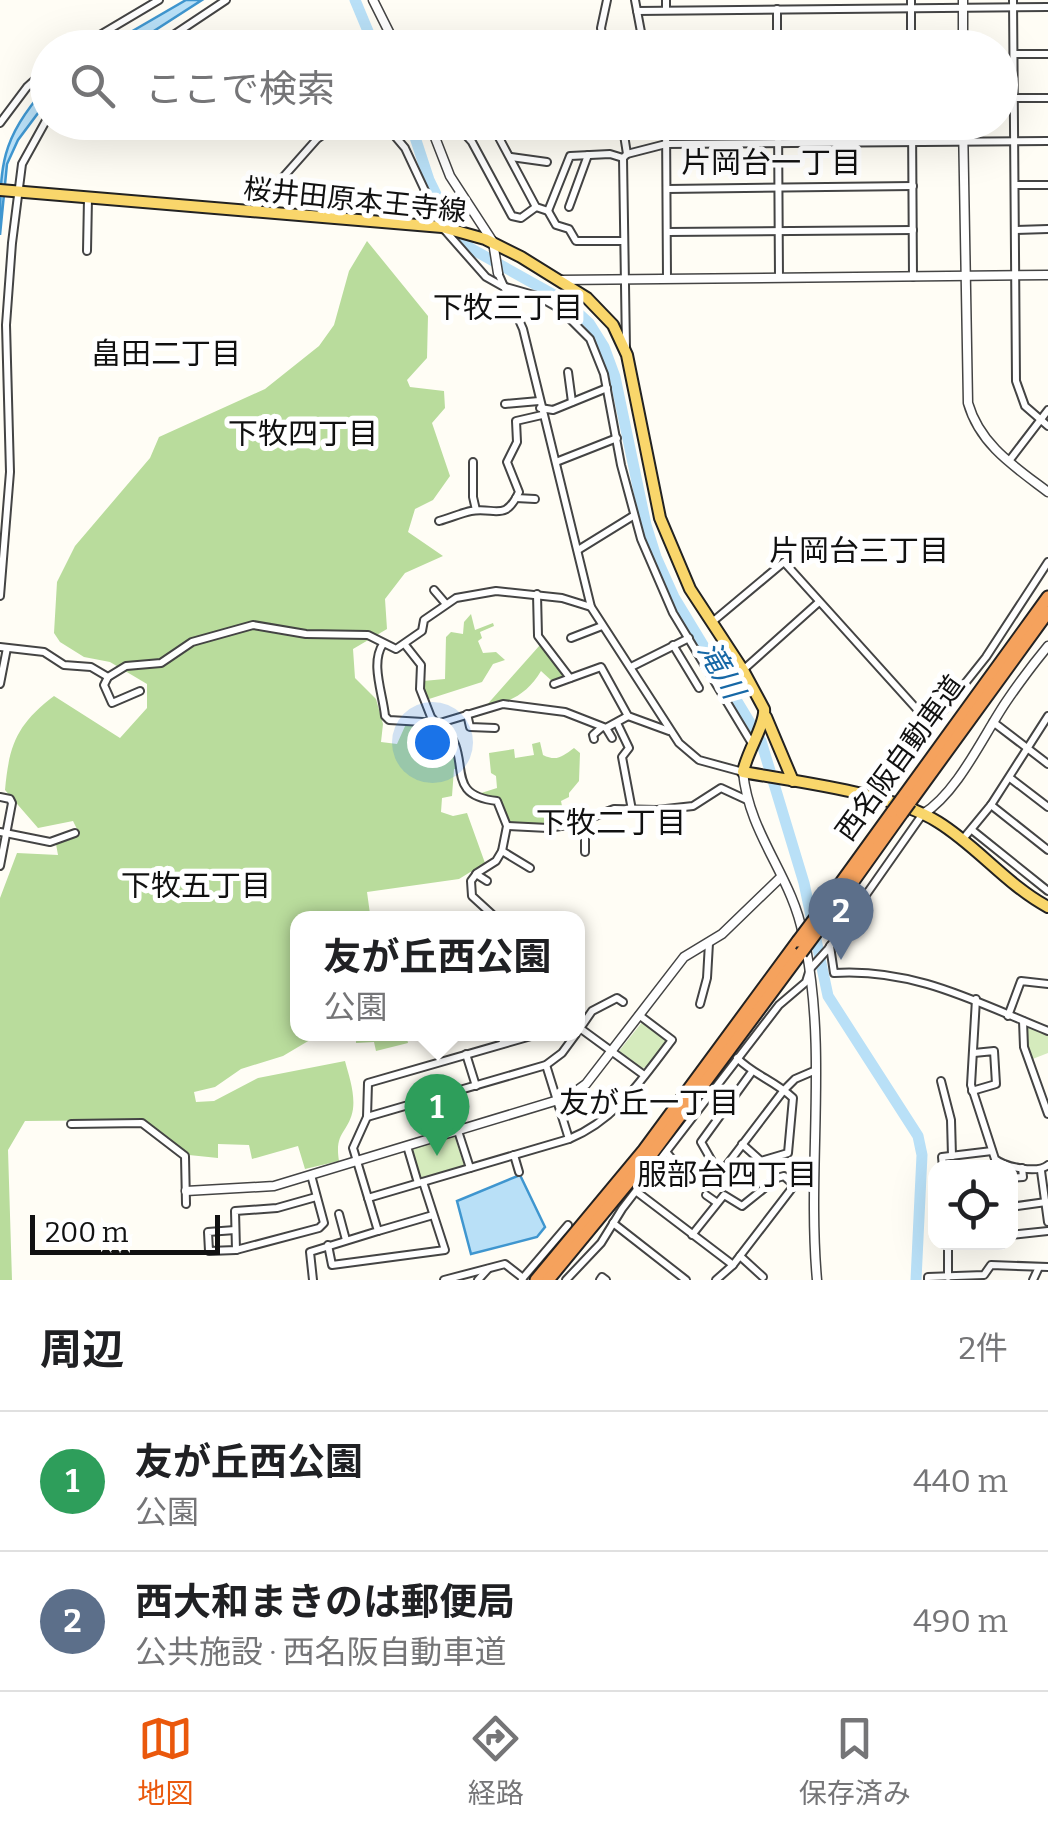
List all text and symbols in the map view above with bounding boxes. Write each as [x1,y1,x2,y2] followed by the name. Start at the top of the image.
[30,30,1018,140] search box
[65,58,120,113] icon: search
[145,66,335,112] text: ここで検索
[681,145,861,181] district label: 片岡台一丁目
[242,172,468,228] street label: 桜井田原本王寺線
[433,290,583,326] district label: 下牧三丁目
[91,336,241,372] district label: 畠田二丁目
[228,416,378,452] district label: 下牧四丁目
[769,533,949,569] district label: 片岡台三丁目
[690,635,753,708] water label: 滝川
[829,669,971,847] street label: 西名阪自動車道
[407,717,458,768] your location
[536,805,686,841] district label: 下牧二丁目
[121,868,271,904] district label: 下牧五丁目
[808,878,874,960] pin: 2
[290,911,585,1041] popup
[323,934,552,980] text: 友が丘西公園
[323,988,388,1026] text: 公園
[404,1074,470,1156] pin: 1
[559,1085,739,1121] district label: 友が丘一丁目
[637,1157,817,1193] district label: 服部台四丁目
[928,1160,1018,1250] map controls
[928,1160,1018,1250] button: locate
[30,1210,220,1254] scale bar
[45,1216,128,1249] text: 200 m
[40,1325,124,1375] text: 周辺
[959,1329,1008,1367] text: 2件
[135,1439,363,1485] text: 友が丘西公園
[66,1462,79,1500] text: 1
[913,1462,1008,1500] text: 440 m
[135,1493,199,1531] text: 公園
[135,1579,515,1625] text: 西大和まきのは郵便局
[63,1602,82,1640] text: 2
[913,1602,1008,1640] text: 490 m
[135,1633,507,1671] text: 公共施設 · 西名阪自動車道
[137,1711,193,1811] tab: 地図
[468,1711,524,1811] tab: 経路
[799,1711,911,1811] tab: 保存済み

